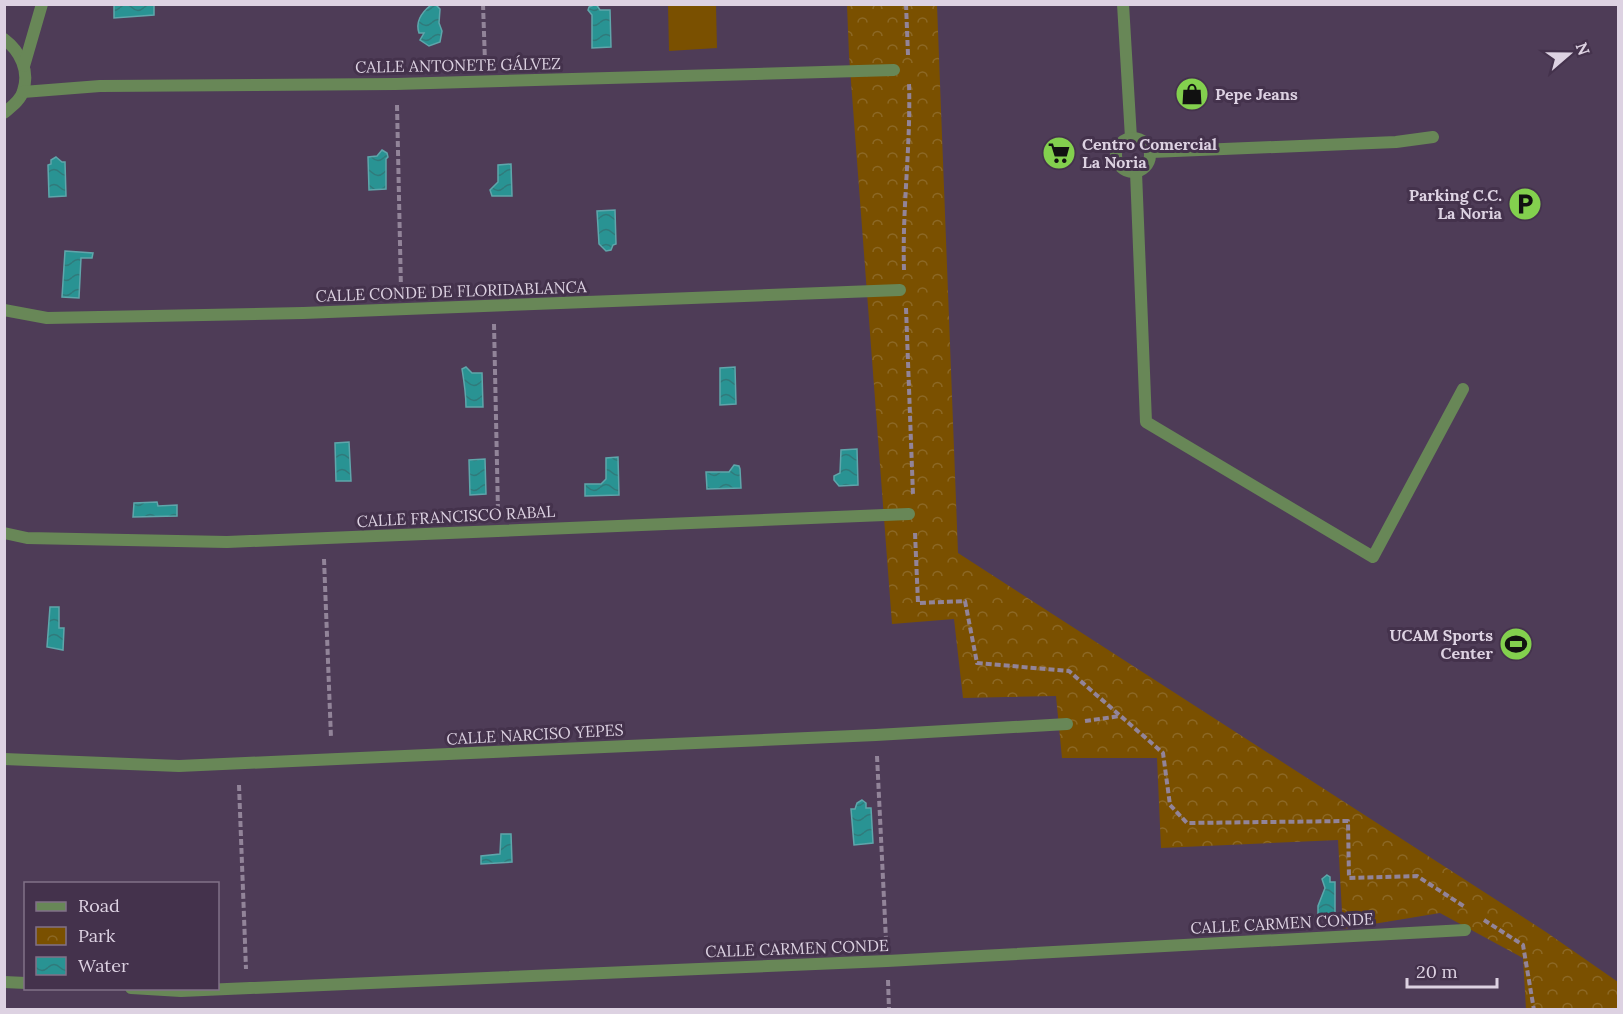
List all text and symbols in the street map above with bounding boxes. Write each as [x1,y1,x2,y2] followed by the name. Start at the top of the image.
[1539,24,1599,84] north arrow
[1572,40,1595,58] text: N
[355,53,561,77] street label: CALLE ANTONETE GÁLVEZ
[1174,76,1210,112] shop icon: Pepe Jeans
[1215,84,1298,104] place label: Pepe Jeans
[1082,134,1217,172] place label: Centro Comercial La Noria
[1041,135,1077,171] supermarket icon: Centro Comercial La Noria
[1409,185,1503,223] place label: Parking C.C. La Noria
[1507,186,1543,222] parking icon: Parking C.C. La Noria
[315,276,588,306] street label: CALLE CONDE DE FLORIDABLANCA
[356,501,556,531] street label: CALLE FRANCISCO RABAL
[1389,625,1493,663] place label: UCAM Sports Center
[1498,626,1534,662] sports icon: UCAM Sports Center
[446,719,624,749] street label: CALLE NARCISO YEPES
[24,882,219,990] legend
[78,894,120,917] text: Road
[1190,908,1374,938] street label: CALLE CARMEN CONDE
[78,924,116,947] text: Park
[705,935,889,961] street label: CALLE CARMEN CONDE
[1407,951,1497,989] scale bar
[78,954,129,977] text: Water
[1416,960,1458,983] text: 20 m

